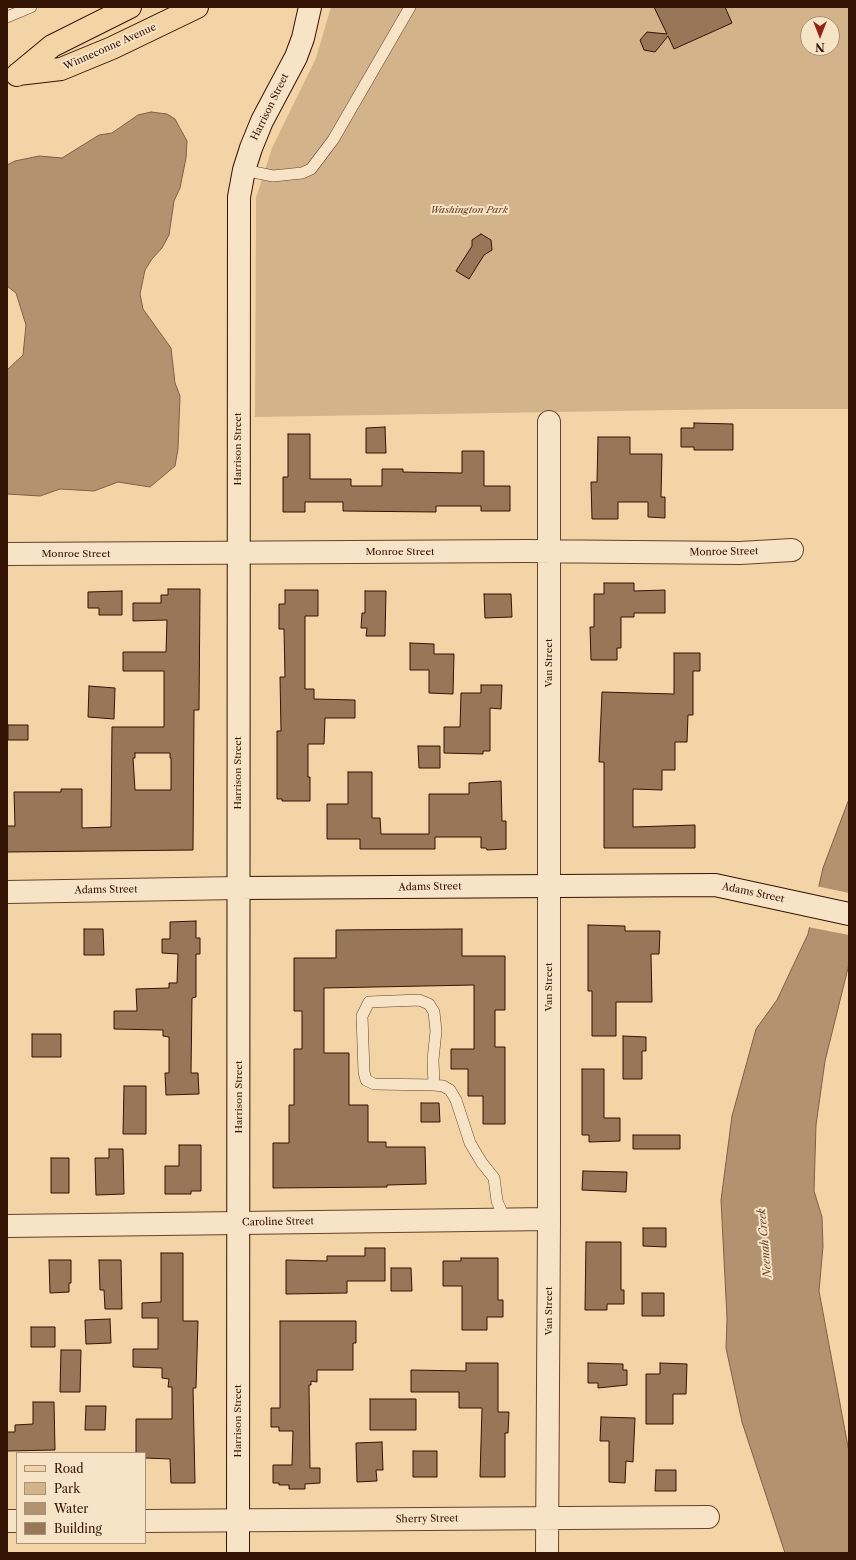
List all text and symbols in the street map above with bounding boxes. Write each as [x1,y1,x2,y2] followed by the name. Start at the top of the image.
[800,16,840,56] north arrow
[62,21,158,73] street label: Winneconne Avenue
[815,40,825,54] text: N
[249,72,291,142] street label: Harrison Street
[430,204,508,216] park label: Washington Park
[232,413,244,485] street label: Harrison Street
[689,545,759,559] street label: Monroe Street
[365,546,435,558] street label: Monroe Street
[41,548,111,560] street label: Monroe Street
[543,639,555,687] street label: Van Street
[232,737,244,809] street label: Harrison Street
[398,880,462,894] street label: Adams Street
[721,881,785,905] street label: Adams Street
[74,883,138,897] street label: Adams Street
[543,963,555,1011] street label: Van Street
[233,1061,245,1133] street label: Harrison Street
[755,1208,775,1278] water label: Neenah Creek
[242,1215,314,1229] street label: Caroline Street
[543,1287,555,1335] street label: Van Street
[232,1385,244,1457] street label: Harrison Street
[16,1452,146,1544] legend
[54,1461,84,1476] text: Road
[54,1481,80,1496] text: Park
[54,1501,88,1516] text: Water
[395,1512,459,1526] street label: Sherry Street
[54,1521,102,1536] text: Building

